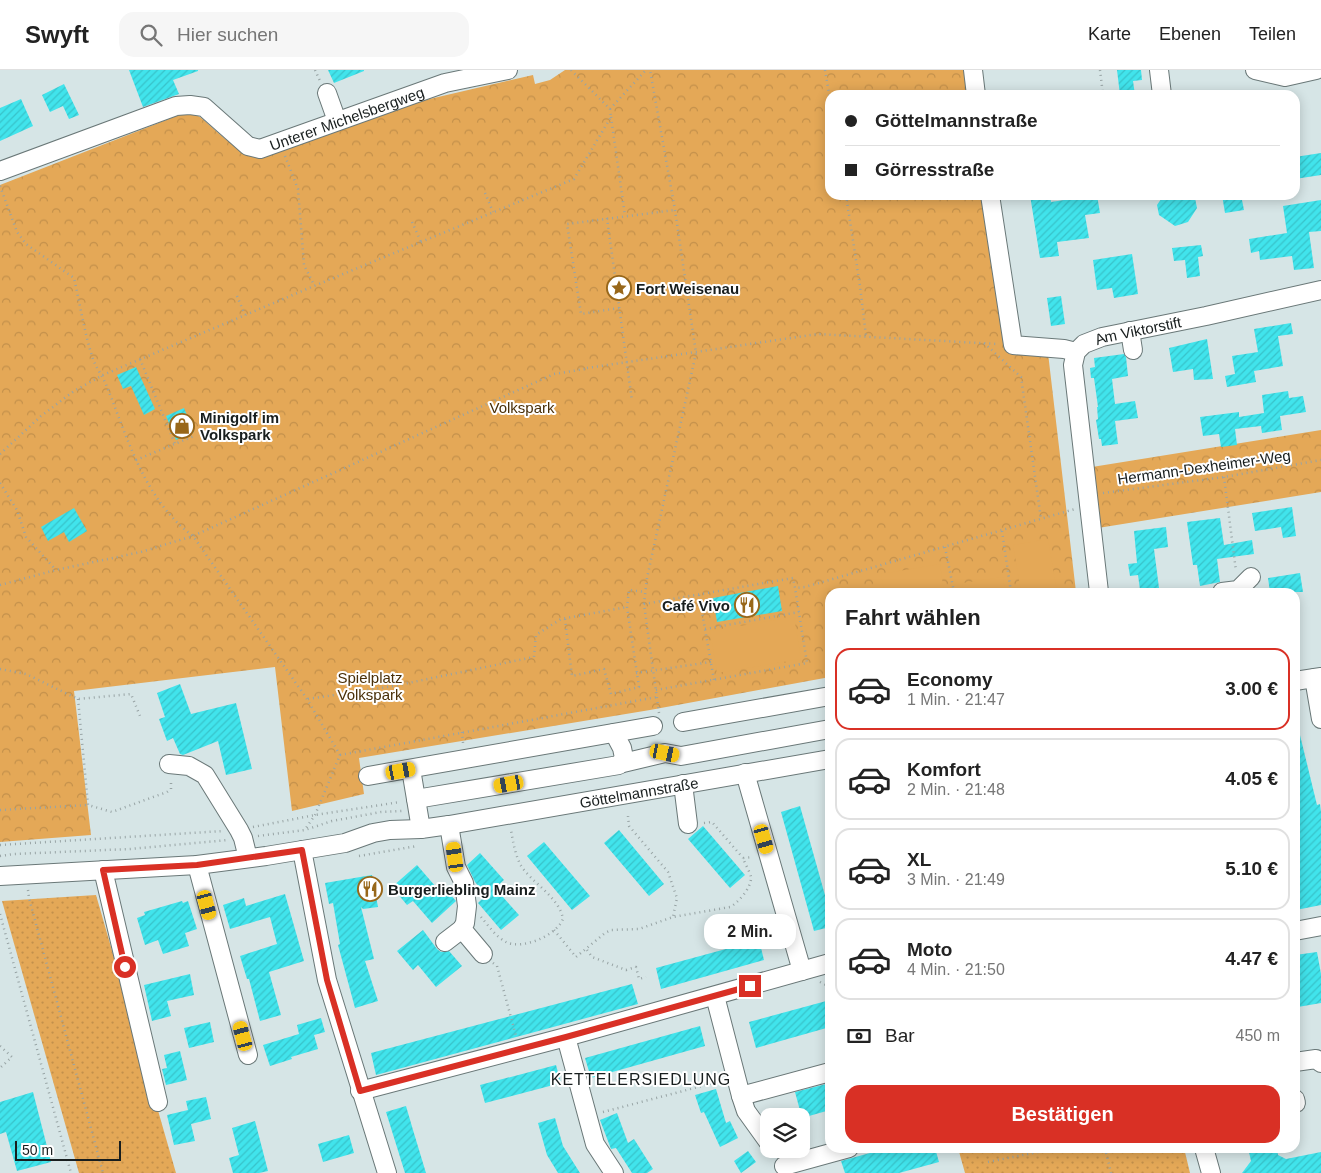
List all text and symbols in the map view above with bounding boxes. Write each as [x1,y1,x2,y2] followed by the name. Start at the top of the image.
[119,12,469,57] search box
[25,21,89,48] text: Swyft
[137,21,165,49] icon: search
[177,24,278,45] text: Hier suchen
[1088,24,1131,44] text: Karte
[1159,24,1221,44] text: Ebenen
[1249,24,1296,44] text: Teilen
[267,83,426,153] street label: Unterer Michelsbergweg
[875,110,1038,131] text: Göttelmannstraße
[875,159,994,180] text: Görresstraße
[606,275,632,301] place icon: Fort Weisenau
[636,280,739,297] place label: Fort Weisenau
[1092,313,1184,348] street label: Am Viktorstift
[489,399,555,416] park label: Volkspark
[200,409,279,443] place label: Minigolf im Volkspark
[169,413,195,439] shop icon: Minigolf im Volkspark
[1116,446,1292,488] street label: Hermann-Dexheimer-Weg
[734,592,760,618] restaurant icon: Café Vivo
[662,597,730,614] place label: Café Vivo
[845,605,981,630] text: Fahrt wählen
[847,667,892,712] icon: car
[337,669,403,703] park label: Spielplatz Volkspark
[907,669,993,690] text: Economy
[1225,678,1278,699] text: 3.00 €
[907,691,1005,708] text: 1 Min. · 21:47
[648,743,681,763] car
[847,757,892,802] icon: car
[907,759,981,780] text: Komfort
[384,761,417,781] car
[1225,768,1278,789] text: 4.05 €
[578,773,700,811] street label: Göttelmannstraße
[492,774,525,794] car
[907,781,1005,798] text: 2 Min. · 21:48
[752,823,775,855] car
[445,841,464,873] car
[847,847,892,892] icon: car
[907,849,931,870] text: XL
[1225,858,1278,879] text: 5.10 €
[907,871,1005,888] text: 3 Min. · 21:49
[357,876,383,902] restaurant icon: Burgerliebling Mainz
[388,881,536,898] place label: Burgerliebling Mainz
[195,889,218,921] car
[704,914,796,948] callout: 2 Min.
[727,923,773,940] text: 2 Min.
[847,937,892,982] icon: car
[907,939,952,960] text: Moto
[1225,948,1278,969] text: 4.47 €
[114,956,136,978] route start
[907,961,1005,978] text: 4 Min. · 21:50
[739,975,761,997] route end
[231,1020,254,1052] car
[845,1022,873,1050] icon: cash
[885,1025,915,1046] text: Bar
[1236,1027,1280,1044] text: 450 m
[551,1071,731,1088] district label: KETTELERSIEDLUNG
[845,1085,1280,1143] button: Bestätigen
[760,1108,810,1158] map controls
[760,1108,810,1158] button: layers
[15,1138,121,1161] scale bar
[22,1142,53,1158] text: 50 m

